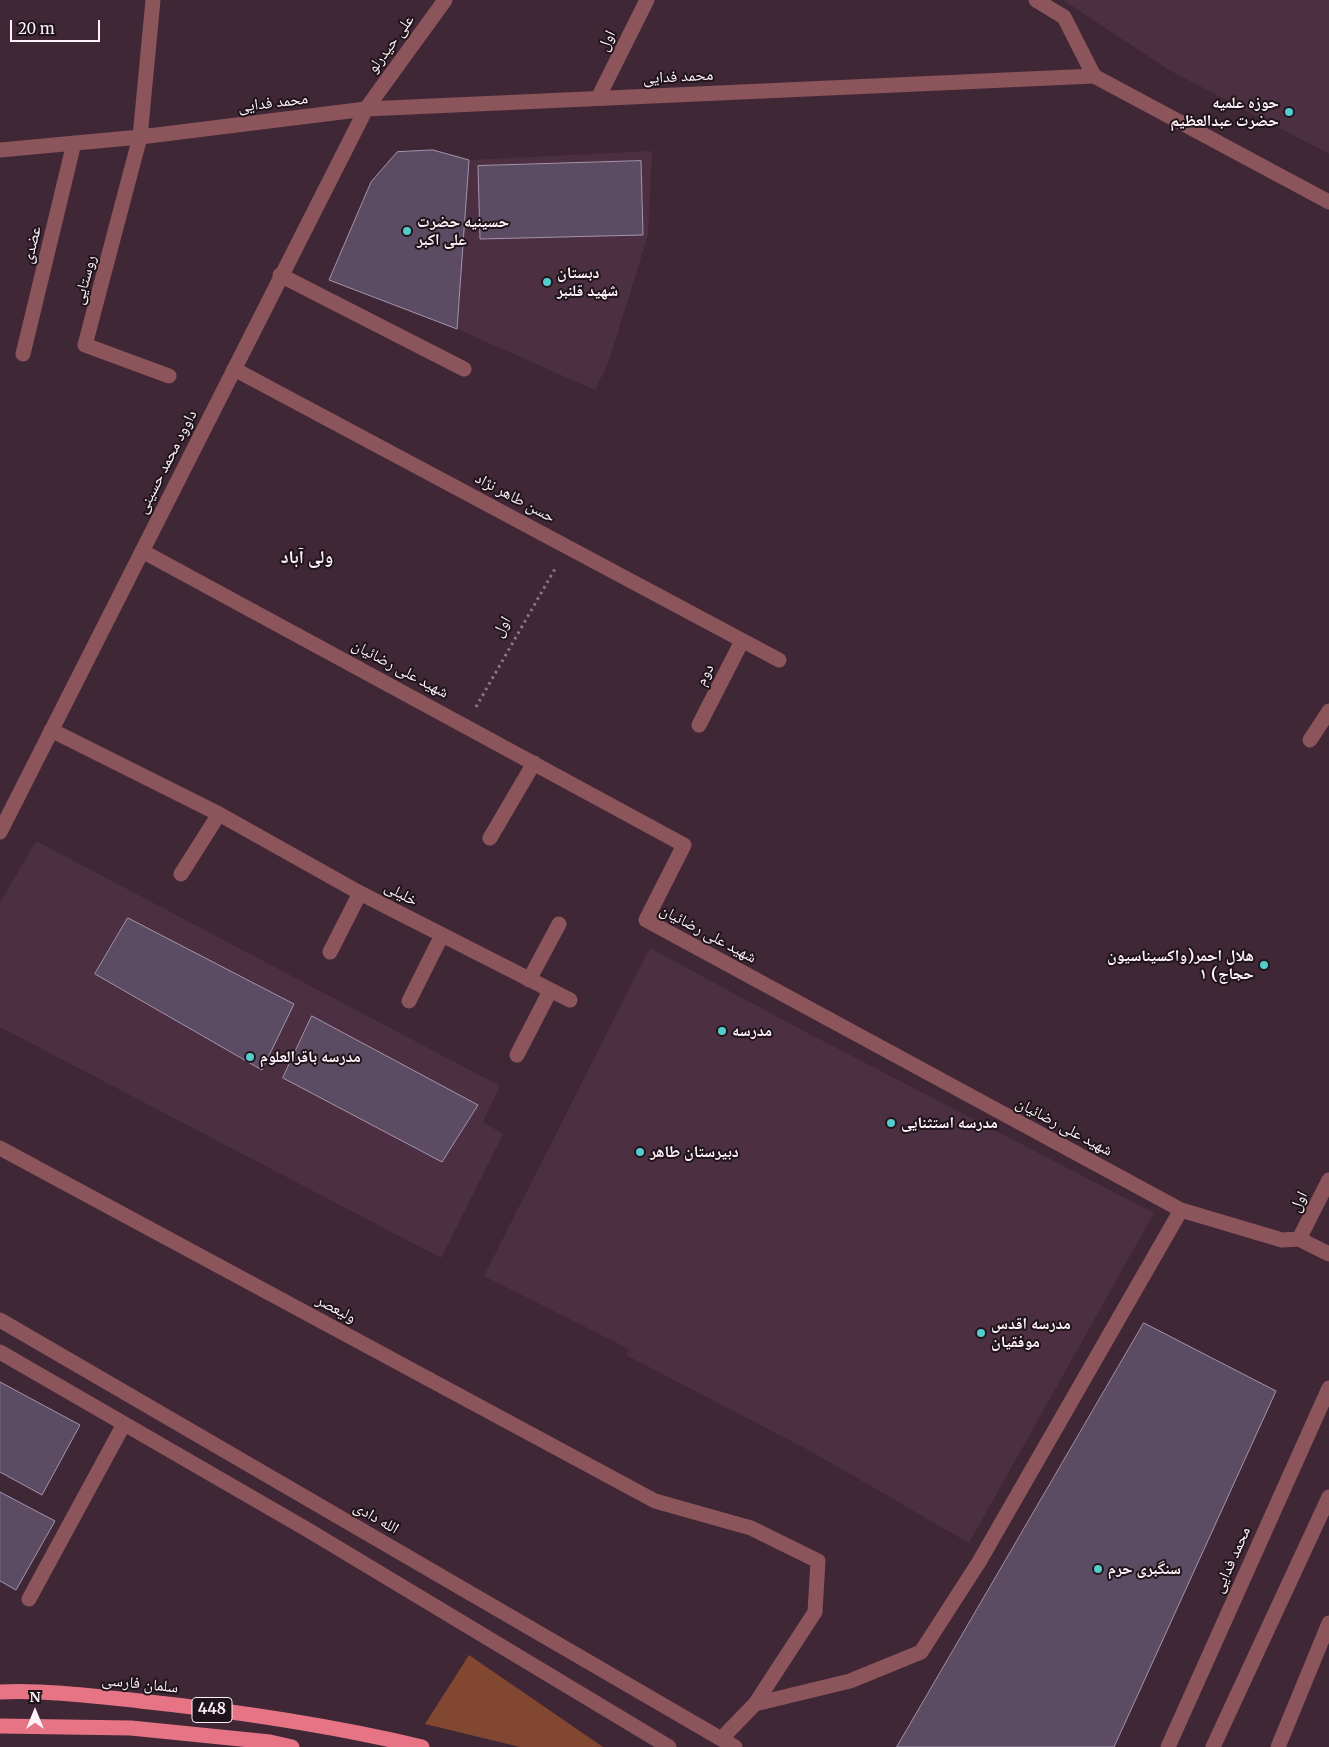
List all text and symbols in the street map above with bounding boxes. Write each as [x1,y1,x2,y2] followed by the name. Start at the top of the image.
[12,10,102,42] scale bar
[363,11,419,77] street label: علی حیدرلو
[18,19,55,38] text: 20 m
[594,27,620,55] street label: اول
[642,66,714,88] street label: محمد فدایی
[237,89,309,117] street label: محمد فدایی
[1170,93,1279,131] place label: حوزه علمیه حضرت عبدالعظیم
[1283,106,1295,118] marker: حوزه علمیه حضرت عبدالعظیم
[417,212,509,250] place label: حسینیه حضرت علی اکبر
[18,224,46,266] street label: عضدی
[401,225,413,237] marker: حسینیه حضرت علی اکبر
[69,253,101,307] street label: روستایی
[557,263,618,301] place label: دبستان شهید قلنبر
[541,276,553,288] marker: دبستان شهید قلنبر
[133,407,201,517] street label: داوود محمد حسینی
[472,469,558,527] street label: حسن طاهر نژاد
[281,547,333,569] district label: ولی آباد
[488,613,516,641] street label: اول
[348,635,452,703] street label: شهید علی رضائیان
[691,661,719,689] street label: دوم
[381,877,421,911] street label: خلیلی
[656,900,760,968] street label: شهید علی رضائیان
[1107,946,1254,984] place label: هلال احمر(واکسیناسیون حجاج) ۱
[1258,959,1270,971] marker: هلال احمر(واکسیناسیون حجاج) ۱
[732,1021,772,1041] place label: مدرسه
[716,1025,728,1037] marker: مدرسه
[260,1047,361,1067] place label: مدرسه باقرالعلوم
[244,1051,256,1063] marker: مدرسه باقرالعلوم
[1012,1093,1116,1161] street label: شهید علی رضائیان
[901,1113,998,1133] place label: مدرسه استثنایی
[885,1117,897,1129] marker: مدرسه استثنایی
[650,1142,739,1162] place label: دبیرستان طاهر
[634,1146,646,1158] marker: دبیرستان طاهر
[1286,1188,1312,1216] street label: اول
[313,1291,359,1327] street label: ولیعصر
[991,1314,1071,1352] place label: مدرسه اقدس موفقیان
[975,1327,987,1339] marker: مدرسه اقدس موفقیان
[350,1497,402,1539] street label: الله دادی
[1209,1524,1255,1596] street label: محمد فدایی
[1108,1559,1181,1579] place label: سنگبری حرم
[1092,1563,1104,1575] marker: سنگبری حرم
[101,1670,179,1698] street label: سلمان فارسی
[10,1687,60,1737] north arrow
[29,1688,41,1706] text: N
[192,1698,232,1722] road number: 448

